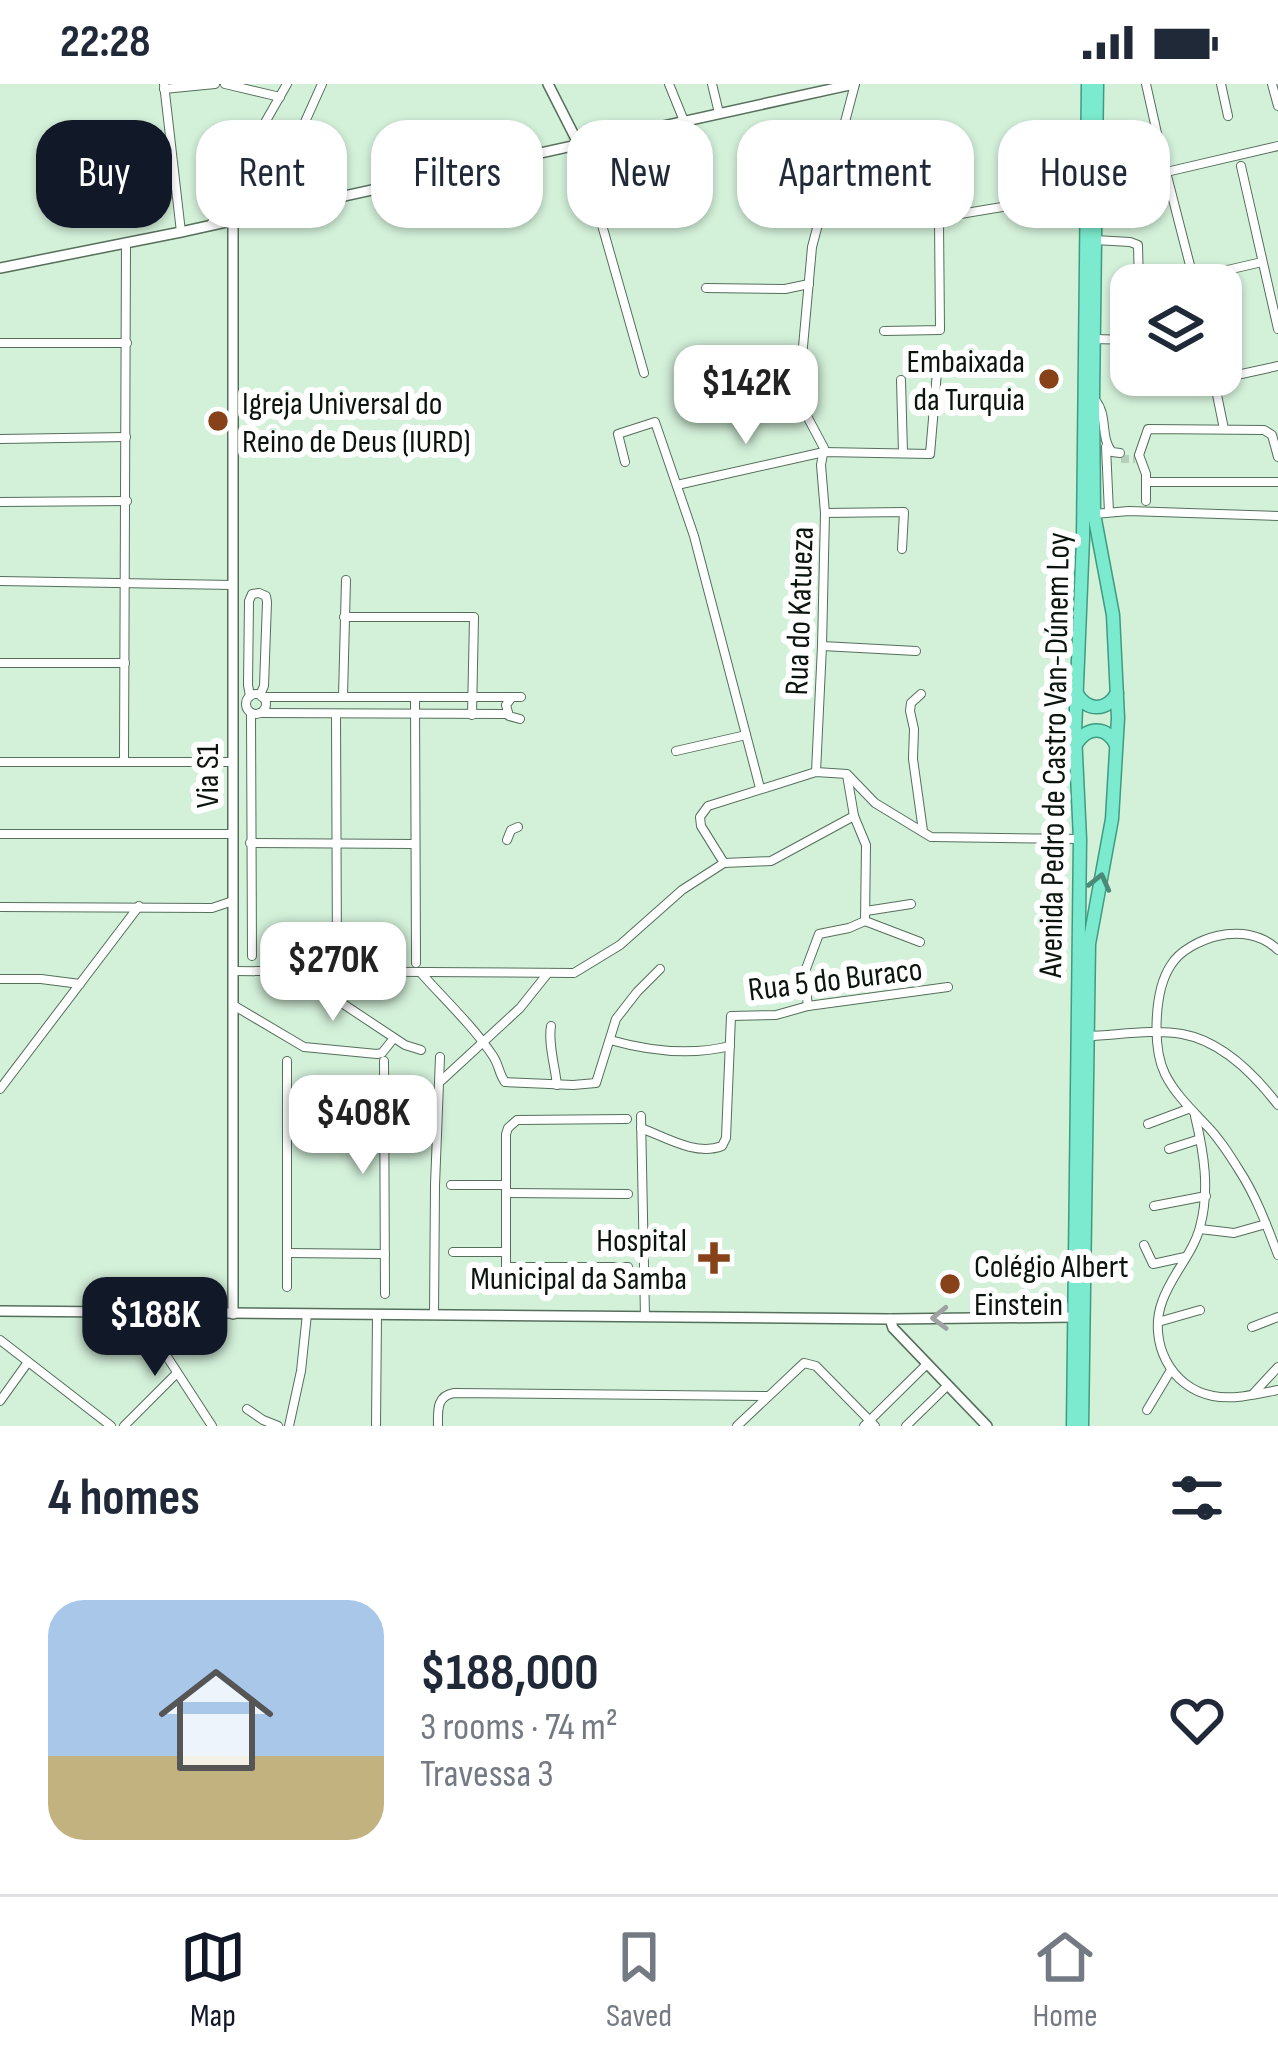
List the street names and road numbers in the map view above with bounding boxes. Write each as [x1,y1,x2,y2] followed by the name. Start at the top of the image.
[777,526,823,696] street label: Rua do Katueza
[1031,532,1079,979] street label: Avenida Pedro de Castro Van-Dúnem Loy
[188,743,228,808] street label: Via S1
[746,949,925,1011] street label: Rua 5 do Buraco

